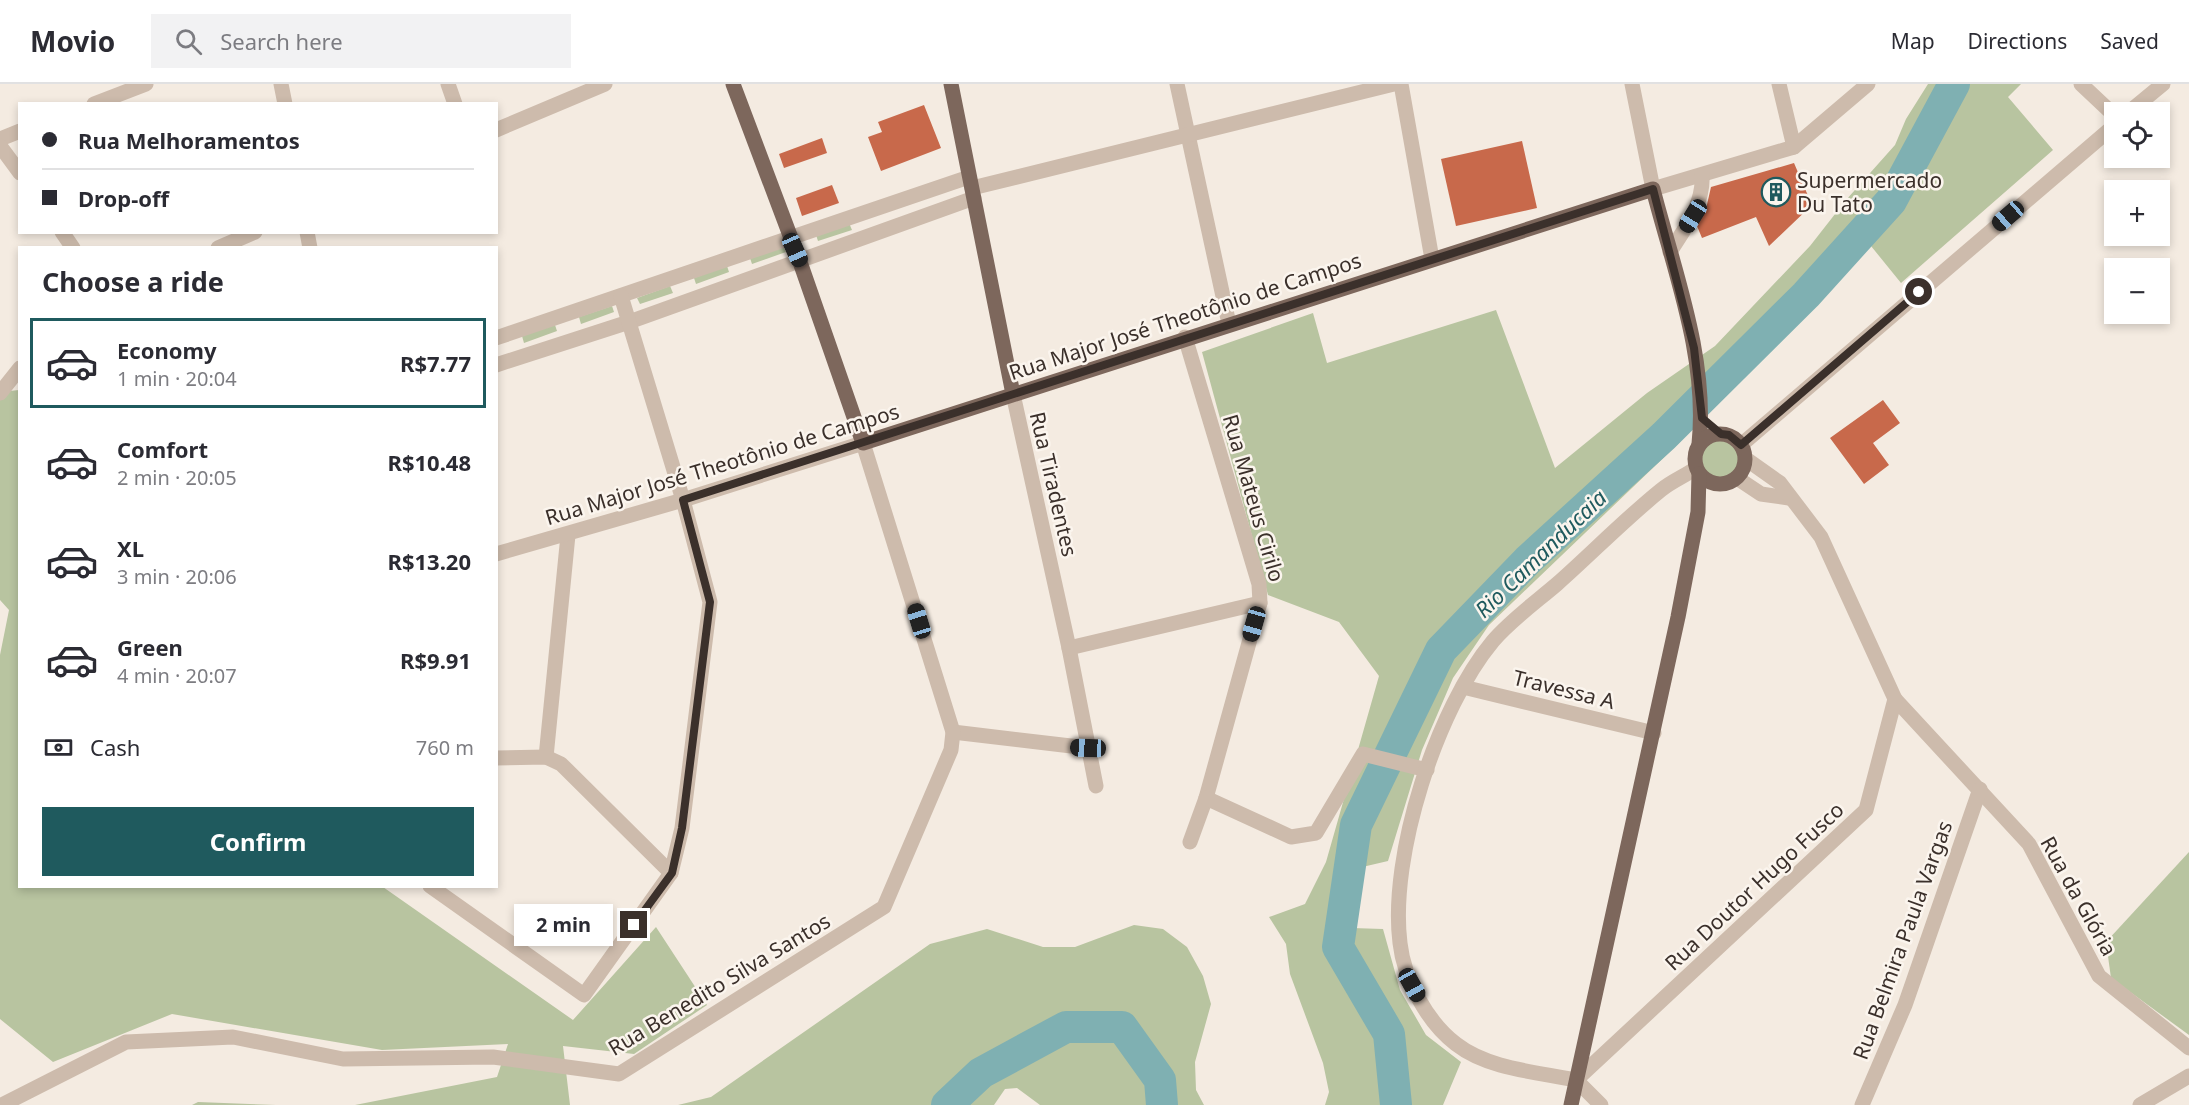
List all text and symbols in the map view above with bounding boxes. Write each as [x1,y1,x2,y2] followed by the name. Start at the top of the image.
[151,14,571,68] search box
[30,22,115,60] text: Movio
[172,25,205,58] icon: search
[220,26,343,56] text: Search here
[1891,27,1935,55] text: Map
[1968,27,2067,55] text: Directions
[2100,27,2159,55] text: Saved
[2104,102,2170,324] map controls
[2104,102,2170,168] button: locate
[78,125,300,155] text: Rua Melhoramentos
[1797,166,1942,218] place label: Supermercado Du Tato
[1760,176,1792,208] building icon: Supermercado Du Tato
[2104,180,2170,246] button: +
[78,183,169,213] text: Drop-off
[1676,196,1710,236] car
[1989,197,2027,235] car
[779,230,811,270] car
[1005,246,1365,386] street label: Rua Major José Theotônio de Campos
[2104,258,2170,324] button: −
[42,263,224,300] text: Choose a ride
[1905,278,1932,305] route start
[117,335,216,365] text: Economy
[45,336,99,390] icon: car
[400,348,471,378] text: R$7.77
[117,365,237,392] text: 1 min · 20:04
[542,397,902,531] street label: Rua Major José Theotônio de Campos
[1024,409,1084,559] street label: Rua Tiradentes
[1217,411,1291,585] street label: Rua Mateus Cirilo
[117,434,208,464] text: Comfort
[45,435,99,489] icon: car
[387,447,471,477] text: R$10.48
[117,464,237,491] text: 2 min · 20:05
[1468,482,1613,624] water label: Rio Camanducaia
[117,533,144,563] text: XL
[45,534,99,588] icon: car
[387,546,471,576] text: R$13.20
[117,563,237,590] text: 3 min · 20:06
[905,601,933,641] car
[1240,604,1268,644] car
[117,632,183,662] text: Green
[45,633,99,687] icon: car
[400,645,471,675] text: R$9.91
[117,662,237,689] text: 4 min · 20:07
[1510,663,1618,715] street label: Travessa A
[42,731,75,764] icon: cash
[90,732,140,762] text: Cash
[416,734,474,761] text: 760 m
[1070,738,1106,758] car
[1658,796,1850,976] street label: Rua Doutor Hugo Fusco
[42,807,474,876] button: Confirm
[1846,817,1958,1063] street label: Rua Belmira Paula Vargas
[2035,831,2123,961] street label: Rua da Glória
[514,904,613,946] callout: 2 min
[603,906,835,1062] street label: Rua Benedito Silva Santos
[536,911,591,938] text: 2 min
[620,911,647,938] route end
[1395,965,1429,1005] car

